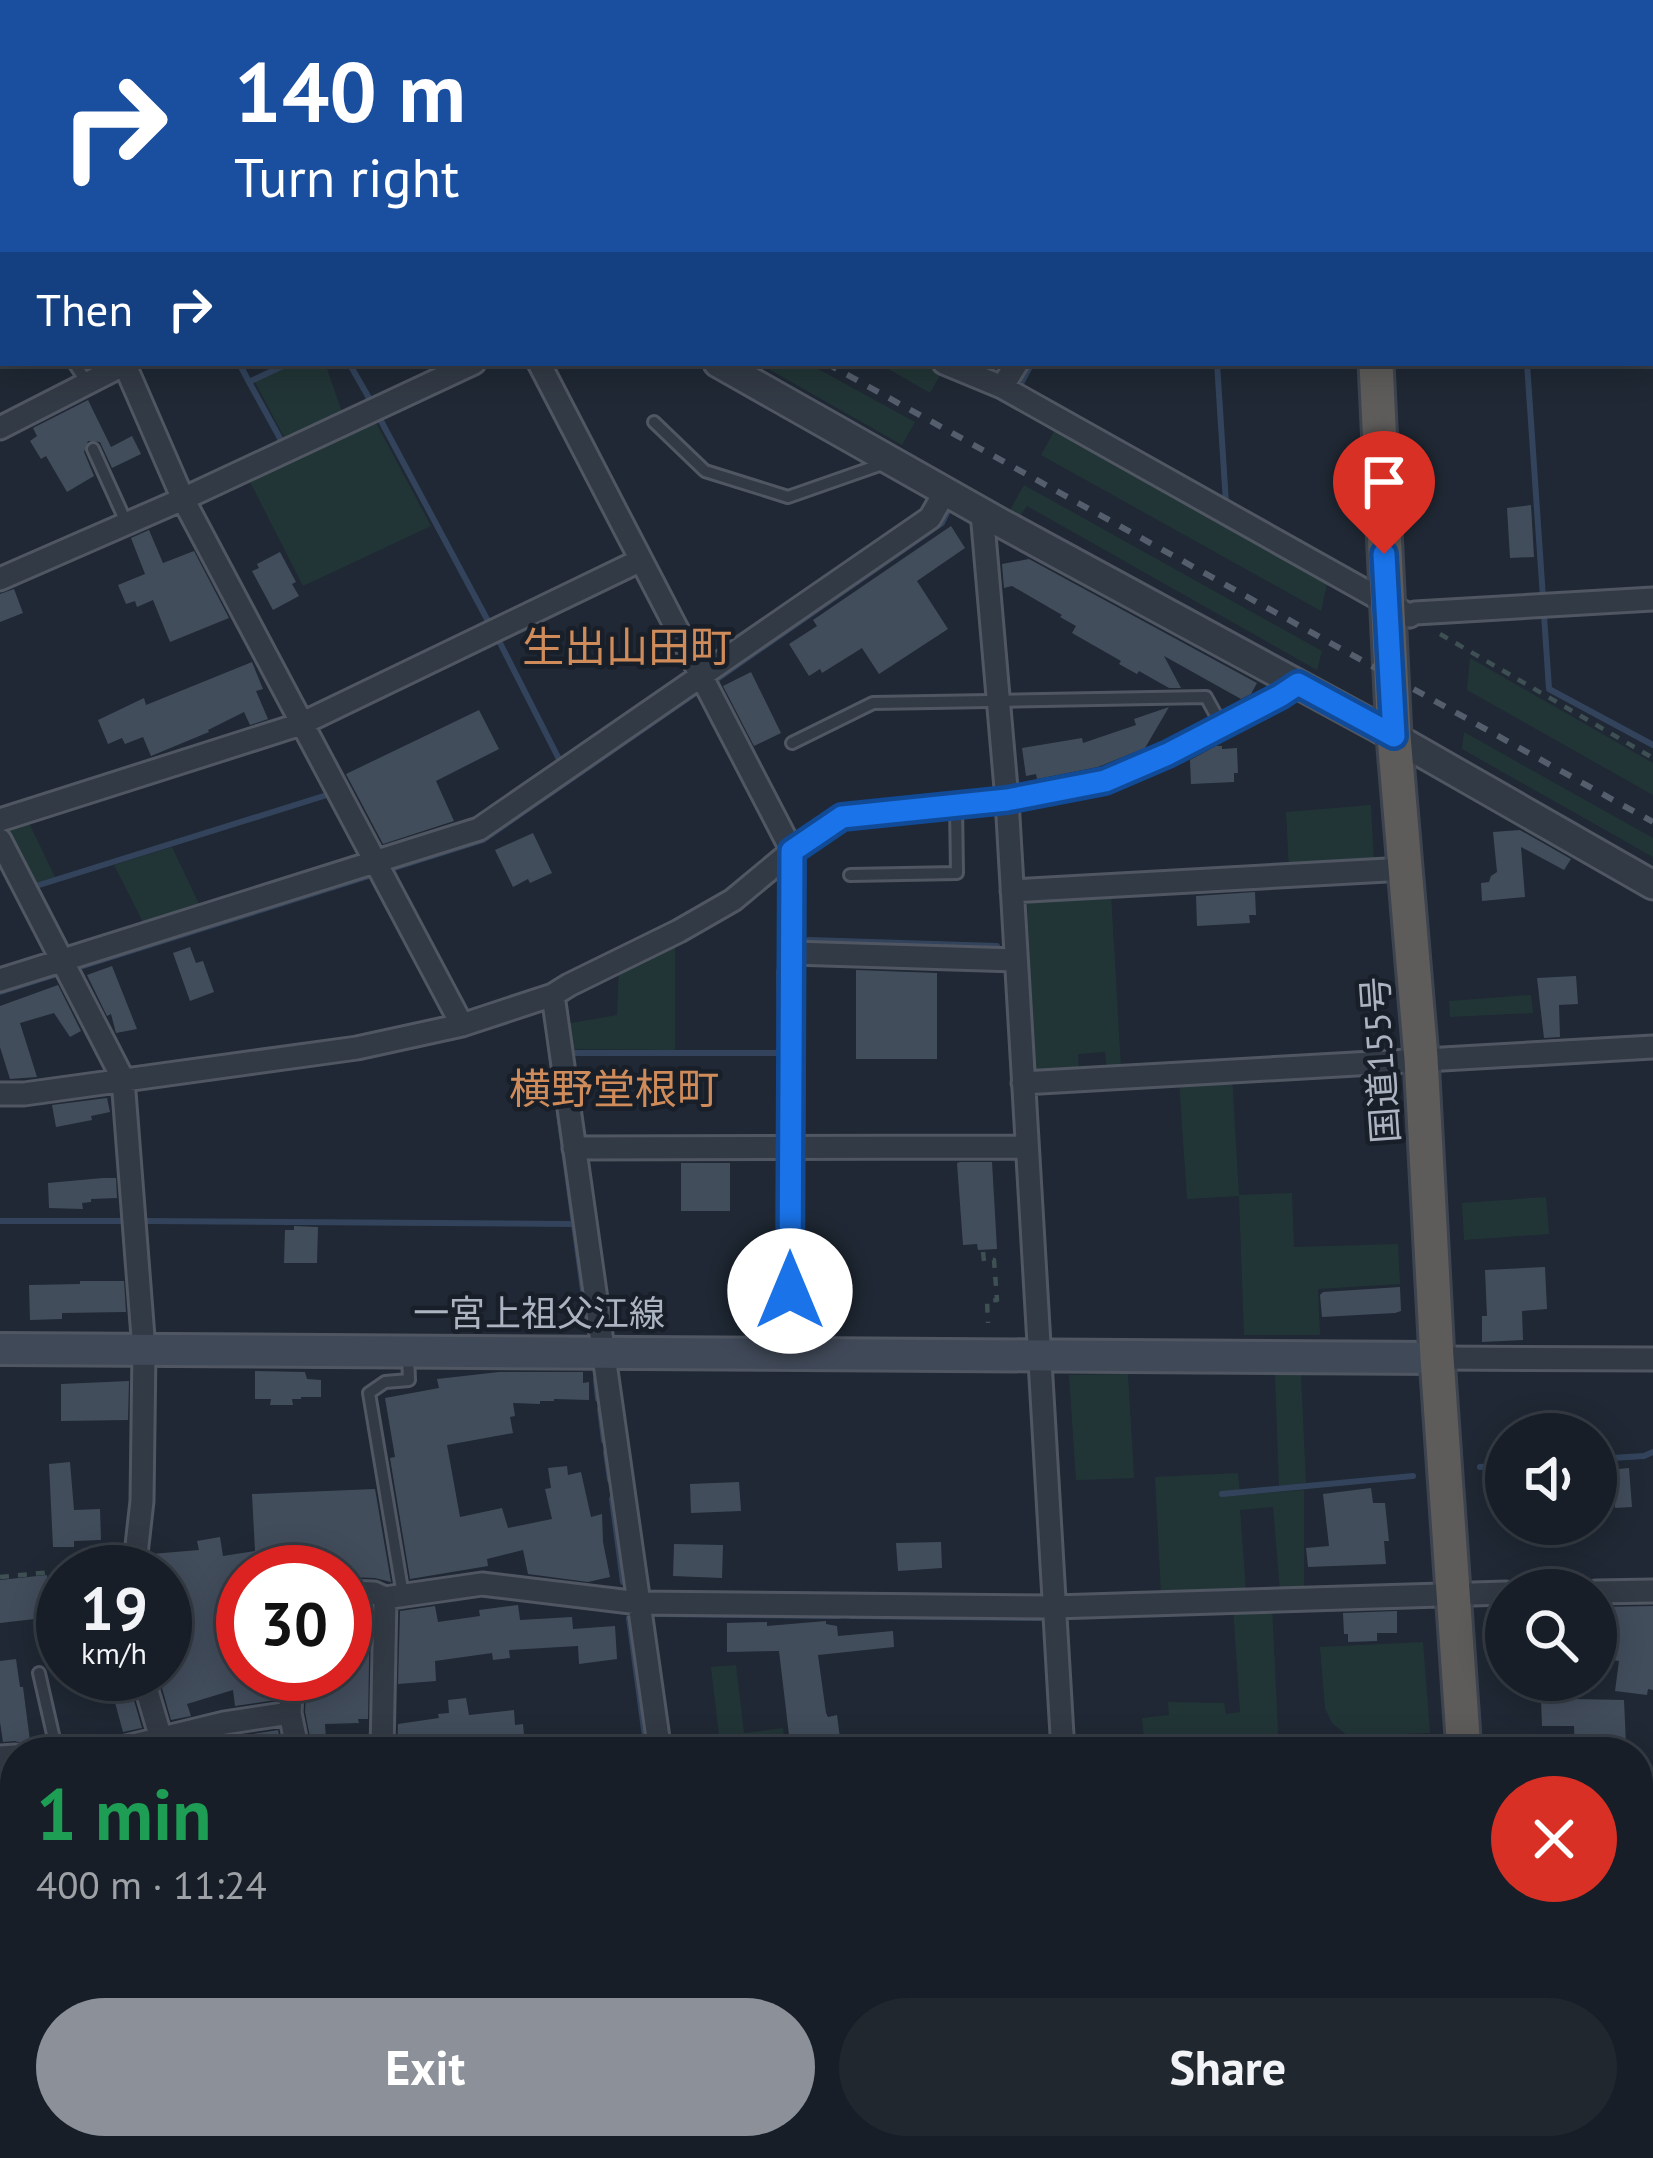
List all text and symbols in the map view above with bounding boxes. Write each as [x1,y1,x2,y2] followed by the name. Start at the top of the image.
[234,36,466,145] text: 140 m
[36,48,192,204] icon: right
[234,142,459,212] text: Turn right
[157,276,223,342] icon: right
[36,280,133,338] text: Then
[1333,431,1435,554] pin
[1351,449,1417,515] icon: arrive
[522,619,732,674] district label: 生出山田町
[1350,975,1409,1145] street label: 国道155号
[509,1061,719,1116] district label: 横野堂根町
[727,1228,853,1354] position arrow
[413,1289,665,1336] street label: 一宮上祖父江線
[1485,1413,1617,1701] map controls
[1485,1413,1617,1545] button: sound
[216,1545,372,1701] speed limit sign: 30
[80,1569,148,1647] text: 19
[1485,1569,1617,1701] button: search
[81,1633,147,1672] text: km/h
[36,1767,212,1860] text: 1 min
[1491,1776,1617,1902] button: close
[36,1859,267,1910] text: 400 m · 11:24
[36,1998,815,2136] button: Exit
[839,1998,1617,2136] button: Share

